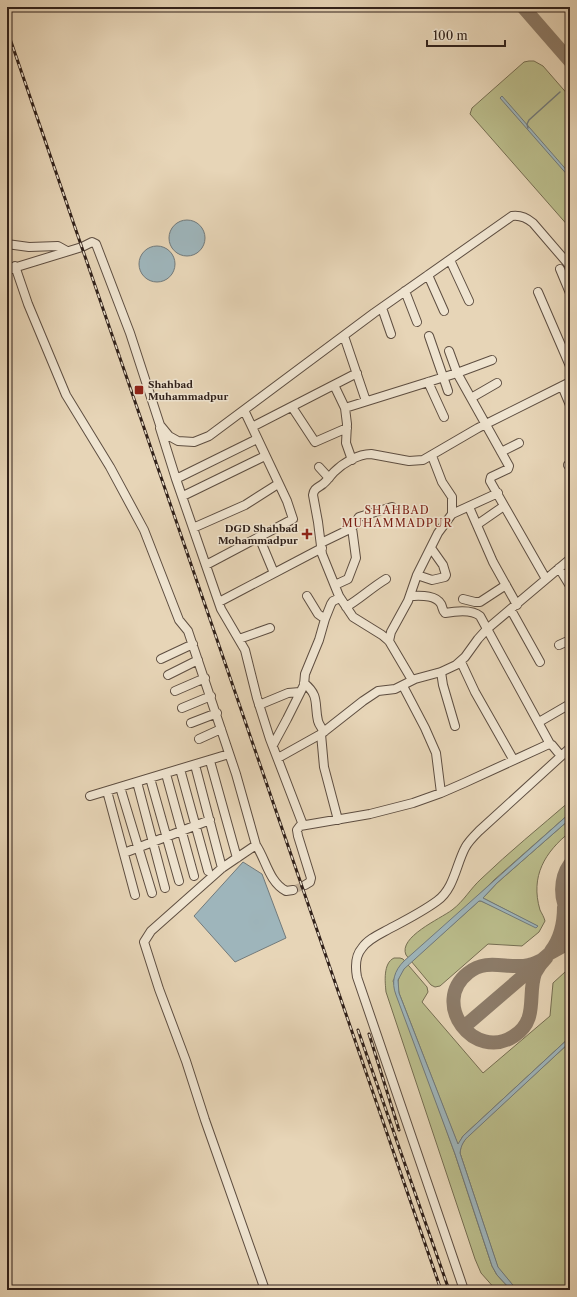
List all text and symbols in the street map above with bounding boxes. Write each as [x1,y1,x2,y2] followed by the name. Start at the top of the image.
[427,22,505,48] scale bar
[433,28,468,43] text: 100 m
[148,378,228,403] place label: Shahbad Muhammadpur
[133,384,145,396] marker: Shahbad Muhammadpur
[341,503,453,530] district label: SHAHBAD MUHAMMADPUR
[218,522,298,547] place label: DGD Shahbad Mohammadpur
[301,528,313,540] marker: DGD Shahbad Mohammadpur

